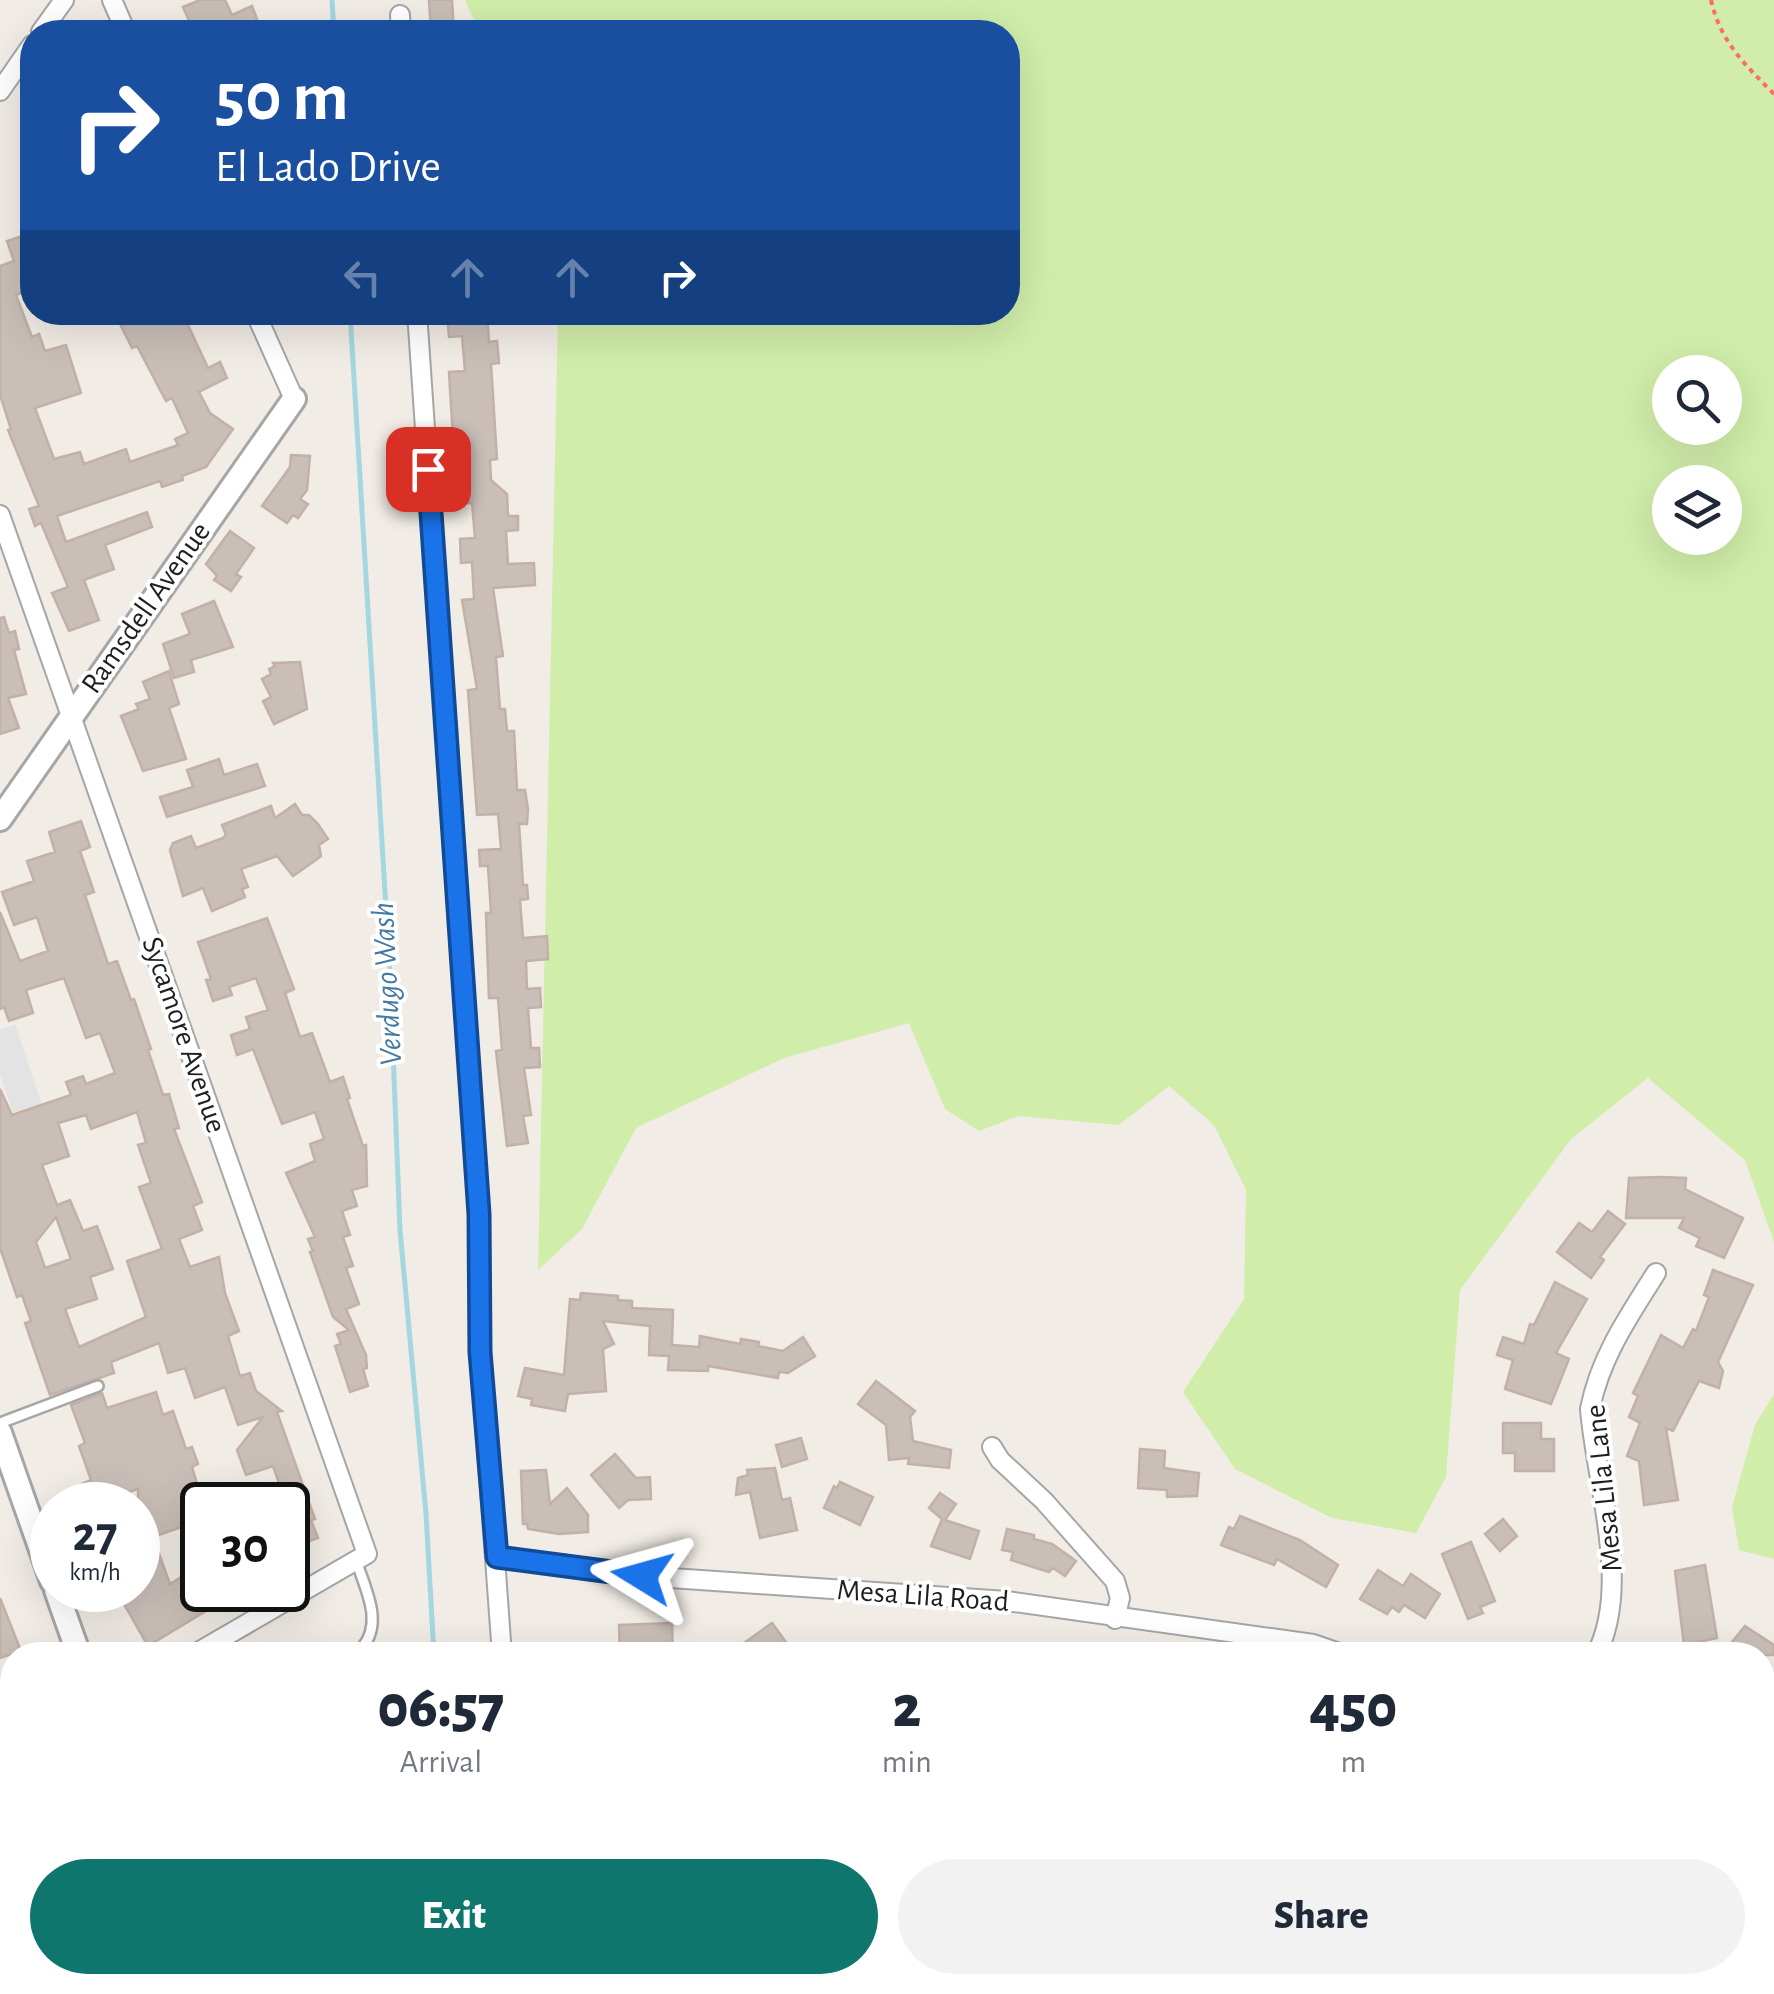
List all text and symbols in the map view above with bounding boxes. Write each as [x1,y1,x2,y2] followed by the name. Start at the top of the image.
[50,60,180,190] icon: right
[215,63,349,133] text: 50 m
[215,145,441,190] text: El Lado Drive
[335,250,390,305] icon: left
[440,250,495,305] icon: ahead
[545,250,600,305] icon: ahead
[650,250,705,305] icon: right
[1652,355,1742,555] map controls
[1652,355,1742,445] button: search
[386,427,471,512] pin
[401,442,456,497] icon: arrive
[1652,465,1742,555] button: layers
[76,517,216,699] street label: Ramsdell Avenue
[367,901,407,1067] water label: Verdugo Wash
[136,933,232,1137] street label: Sycamore Avenue
[1580,1403,1628,1573] street label: Mesa Lila Lane
[180,1482,310,1612] speed limit sign: 30
[72,1510,118,1560] text: 27
[590,1524,694,1628] position arrow
[69,1560,121,1585] text: km/h
[836,1575,1010,1617] street label: Mesa Lila Road
[378,1678,504,1738] text: 06:57
[892,1678,921,1738] text: 2
[1309,1678,1397,1738] text: 450
[400,1746,482,1778] text: Arrival
[882,1746,932,1778] text: min
[1341,1746,1366,1778] text: m
[30,1859,878,1974] button: Exit
[898,1859,1745,1974] button: Share

